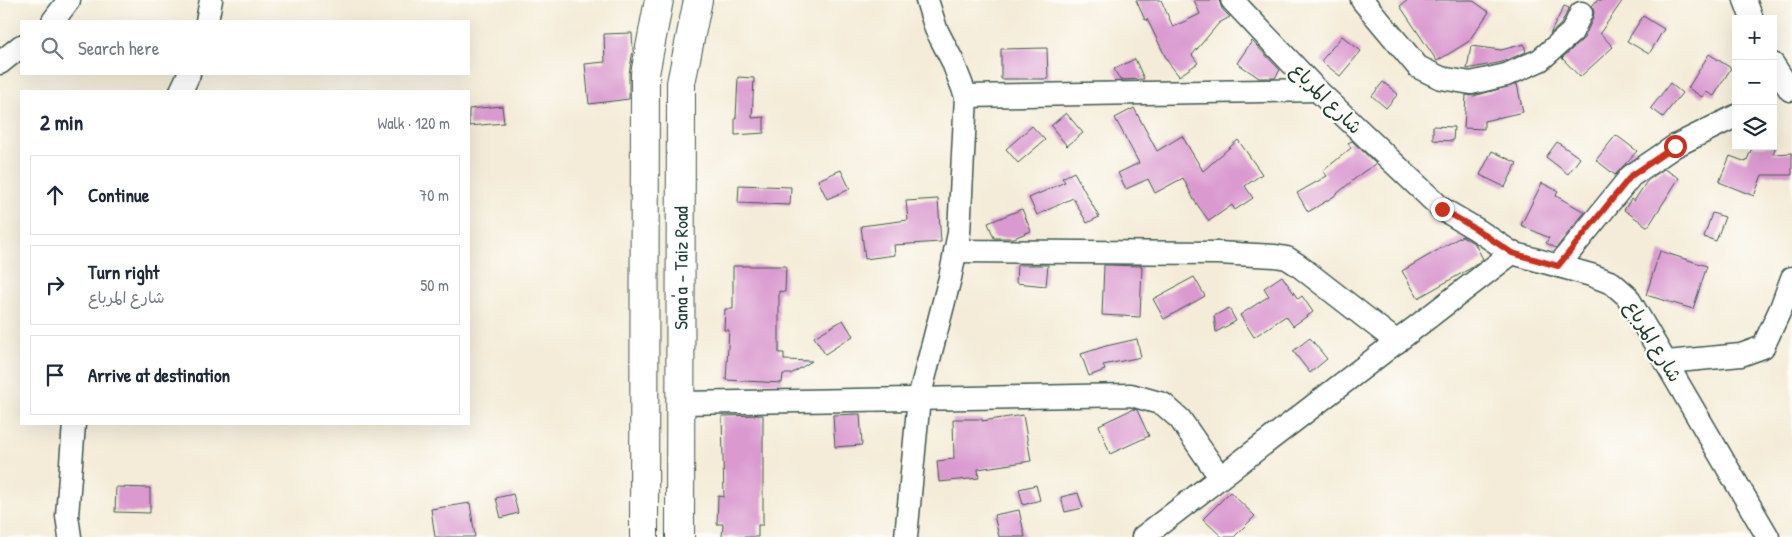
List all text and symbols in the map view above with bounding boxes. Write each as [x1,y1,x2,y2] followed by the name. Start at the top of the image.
[1732,15,1777,150] map controls
[1732,15,1777,60] button: +
[20,20,470,75] search box
[38,34,66,62] icon: search
[78,35,159,61] text: Search here
[1285,57,1368,140] street label: شارع المرباع
[1732,60,1777,105] button: −
[1732,105,1777,150] button: layers
[40,108,83,137] text: 2 min
[377,112,450,134] text: Walk · 120 m
[1664,135,1687,158] route start
[41,181,69,209] icon: ahead
[88,182,149,208] text: Continue
[419,184,449,206] text: 70 m
[1431,198,1454,221] route end
[667,206,694,330] street label: Sana'a - Taiz Road
[88,259,159,285] text: Turn right
[41,271,69,299] icon: right
[421,274,449,296] text: 50 m
[88,286,165,308] text: شارع المرباع
[1619,295,1689,387] street label: شارع المرباع
[41,361,69,389] icon: arrive
[88,362,230,388] text: Arrive at destination

